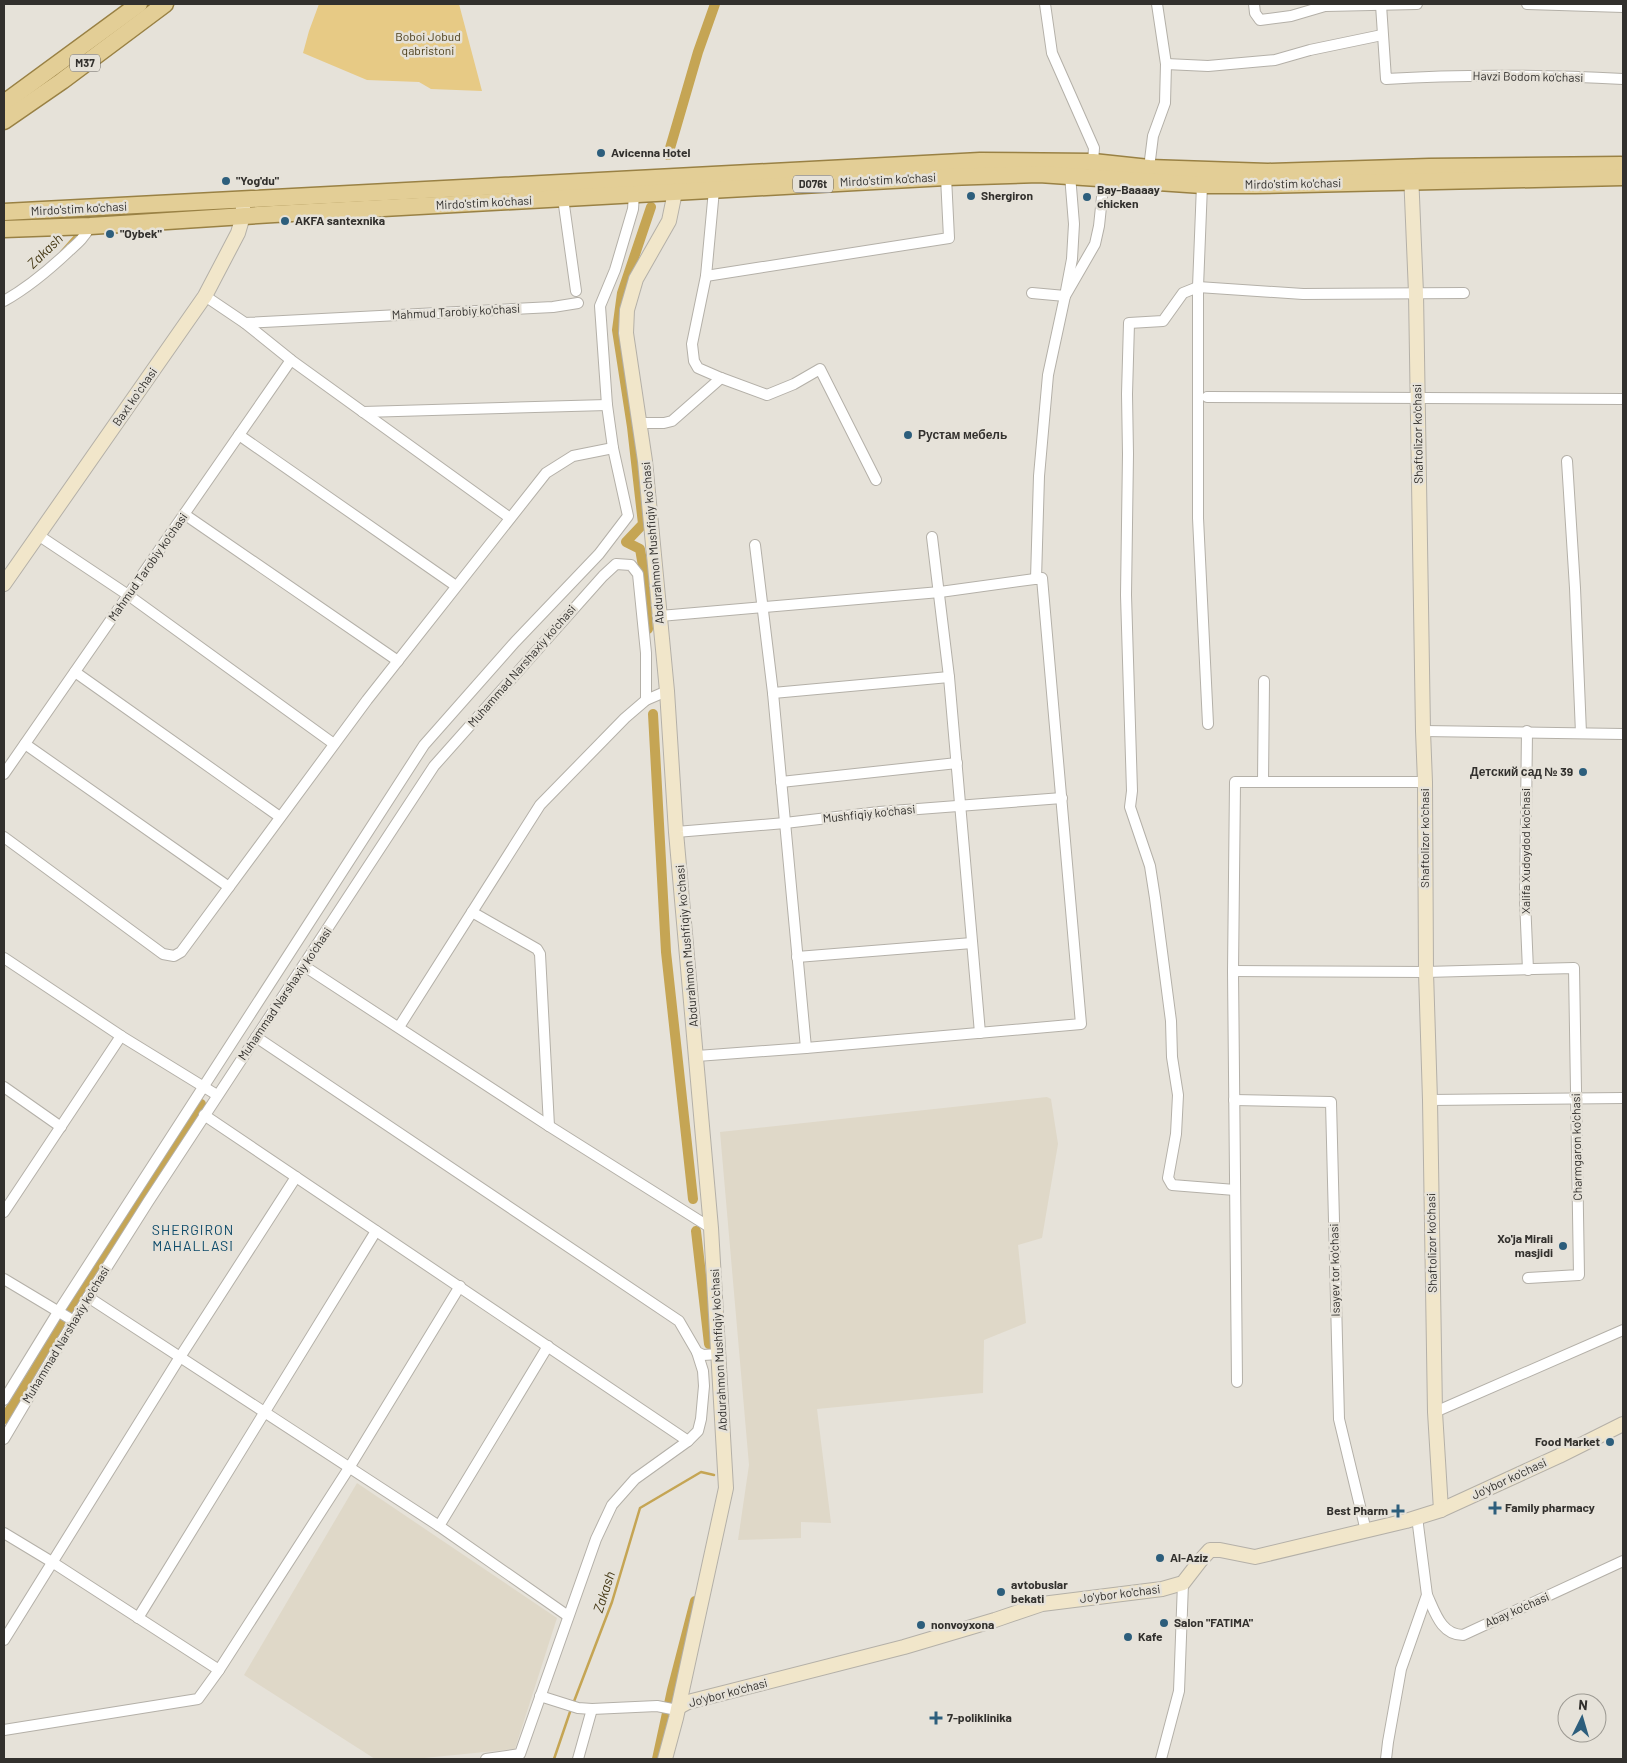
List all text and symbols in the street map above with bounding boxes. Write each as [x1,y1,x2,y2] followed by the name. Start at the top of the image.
[395,29,461,57] park label: Boboi Jobud qabristoni
[70,54,100,72] road number: M37
[1473,68,1583,84] street label: Havzi Bodom ko'chasi
[611,145,691,159] place label: Avicenna Hotel
[595,147,607,159] marker: Avicenna Hotel
[839,169,937,189] street label: Mirdo'stim ko'chasi
[236,173,280,187] place label: "Yog'du"
[220,175,232,187] marker: "Yog'du"
[793,175,833,192] road number: D076t
[1245,175,1341,191] street label: Mirdo'stim ko'chasi
[1097,182,1160,210] place label: Bay-Baaaay chicken
[981,188,1033,202] place label: Shergiron
[965,190,977,202] marker: Shergiron
[1081,191,1093,203] marker: Bay-Baaaay chicken
[435,192,533,212] street label: Mirdo'stim ko'chasi
[30,198,128,218] street label: Mirdo'stim ko'chasi
[295,213,385,227] place label: AKFA santexnika
[279,215,291,227] marker: AKFA santexnika
[120,226,163,240] place label: "Oybek"
[104,228,116,240] marker: "Oybek"
[23,230,66,272] water label: Zakash
[391,301,520,321] street label: Mahmud Tarobiy ko'chasi
[109,365,159,428] street label: Baxt koʻchasi
[1409,384,1425,484] street label: Shaftolizor ko'chasi
[918,427,1007,442] place label: Рустам мебель
[902,429,914,441] marker: Рустам мебель
[638,461,666,625] street label: Abdurahmon Mushfiqiy koʻchasi
[105,510,190,623] street label: Mahmud Tarobiy ko'chasi
[464,601,578,729] street label: Muhammad Narshaxiy ko'chasi
[1470,764,1573,779] place label: Детский сад № 39
[1577,766,1589,778] marker: Детский сад № 39
[1417,788,1431,888] street label: Shaftolizor ko'chasi
[1518,788,1532,914] street label: Xalifa Xudoydod ko'chasi
[822,801,916,825] street label: Mushfiqiy ko'chasi
[672,864,700,1028] street label: Abdurahmon Mushfiqiy koʻchasi
[234,924,334,1062] street label: Muhammad Narshaxiy ko'chasi
[1568,1093,1584,1201] street label: Charmgaron ko'chasi
[1423,1193,1439,1293] street label: Shaftolizor ko'chasi
[152,1221,234,1254] district label: SHERGIRON MAHALLASI
[1326,1223,1342,1317] street label: Isayev tor ko'chasi
[1497,1231,1553,1259] place label: Xo'ja Mirali masjidi
[1557,1240,1569,1252] marker: Xo'ja Mirali masjidi
[19,1264,112,1405] street label: Muhammad Narshaxiy ko'chasi
[707,1268,729,1432] street label: Abdurahmon Mushfiqiy koʻchasi
[1535,1434,1600,1448] place label: Food Market
[1604,1436,1616,1448] marker: Food Market
[1469,1455,1548,1502] street label: Jo'ybor ko'chasi
[1505,1500,1595,1514] place label: Family pharmacy
[1489,1502,1501,1514] marker: Family pharmacy
[1326,1503,1388,1517] place label: Best Pharm
[1392,1505,1404,1517] marker: Best Pharm
[1170,1550,1209,1564] place label: Al-Aziz
[1154,1552,1166,1564] marker: Al-Aziz
[589,1569,618,1615] water label: Zakash
[1011,1577,1068,1605] place label: avtobuslar bekati
[1079,1581,1161,1605] street label: Jo'ybor ko'chasi
[995,1586,1007,1598] marker: avtobuslar bekati
[1482,1589,1551,1629] street label: Abay ko'chasi
[1174,1615,1254,1629] place label: Salon "FATIMA"
[931,1617,994,1631] place label: nonvoyxona
[1158,1617,1170,1629] marker: Salon "FATIMA"
[915,1619,927,1631] marker: nonvoyxona
[1138,1629,1163,1643] place label: Kafe
[1122,1631,1134,1643] marker: Kafe
[687,1675,769,1709] street label: Jo'ybor ko'chasi
[1557,1693,1607,1743] north arrow
[1578,1696,1589,1713] text: N
[947,1710,1012,1724] place label: 7-poliklinika
[929,1711,943,1725] marker: 7-poliklinika

